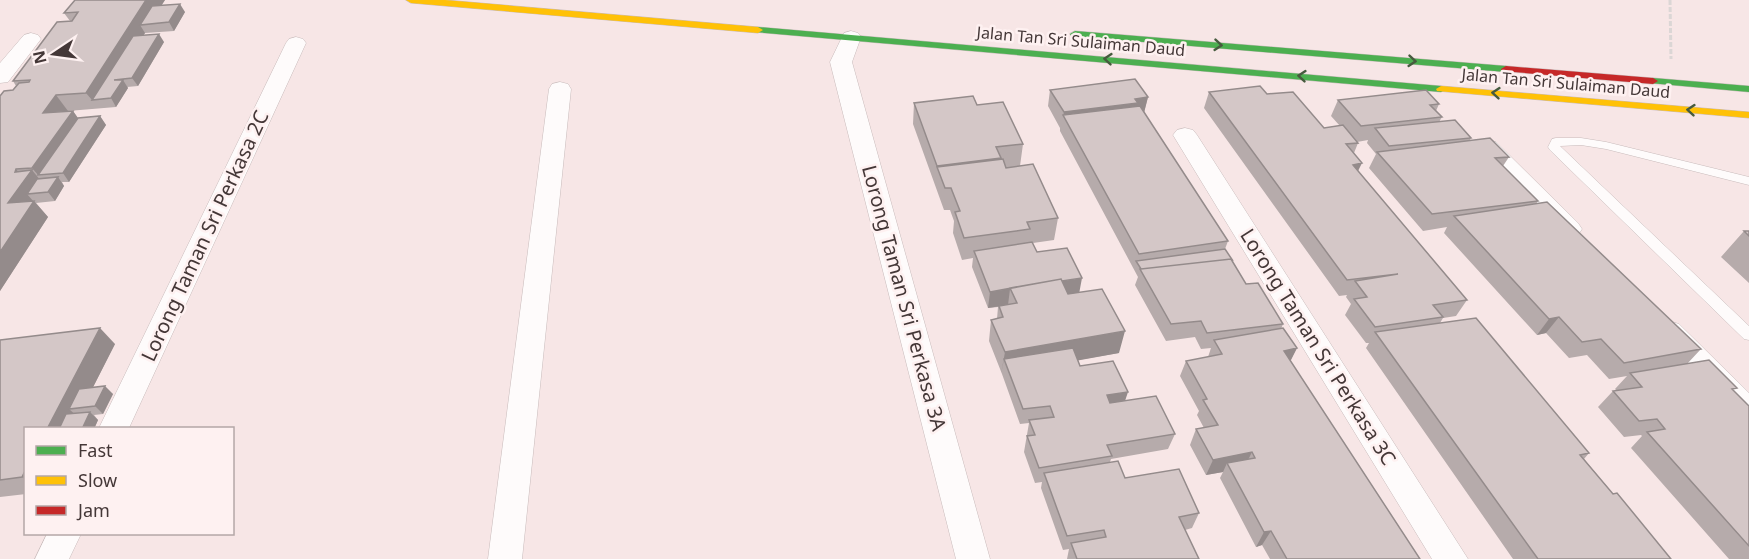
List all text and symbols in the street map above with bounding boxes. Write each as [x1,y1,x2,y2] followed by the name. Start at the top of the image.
[974,21,1186,61] street label: Jalan Tan Sri Sulaiman Daud
[24,24,84,84] north arrow
[1213,39,1222,52] one-way arrow
[27,49,52,66] text: N
[1103,53,1112,66] one-way arrow
[1408,55,1417,68] one-way arrow
[1459,63,1671,103] street label: Jalan Tan Sri Sulaiman Daud
[1298,70,1307,83] one-way arrow
[1492,87,1501,100] one-way arrow
[1686,104,1695,117] one-way arrow
[134,106,275,366] street label: Lorong Taman Sri Perkasa 2C
[856,162,953,434] street label: Lorong Taman Sri Perkasa 3A
[1234,223,1403,470] street label: Lorong Taman Sri Perkasa 3C
[24,427,234,535] legend
[78,438,113,462] text: Fast
[78,468,117,492] text: Slow
[76,498,110,522] text: Jam

